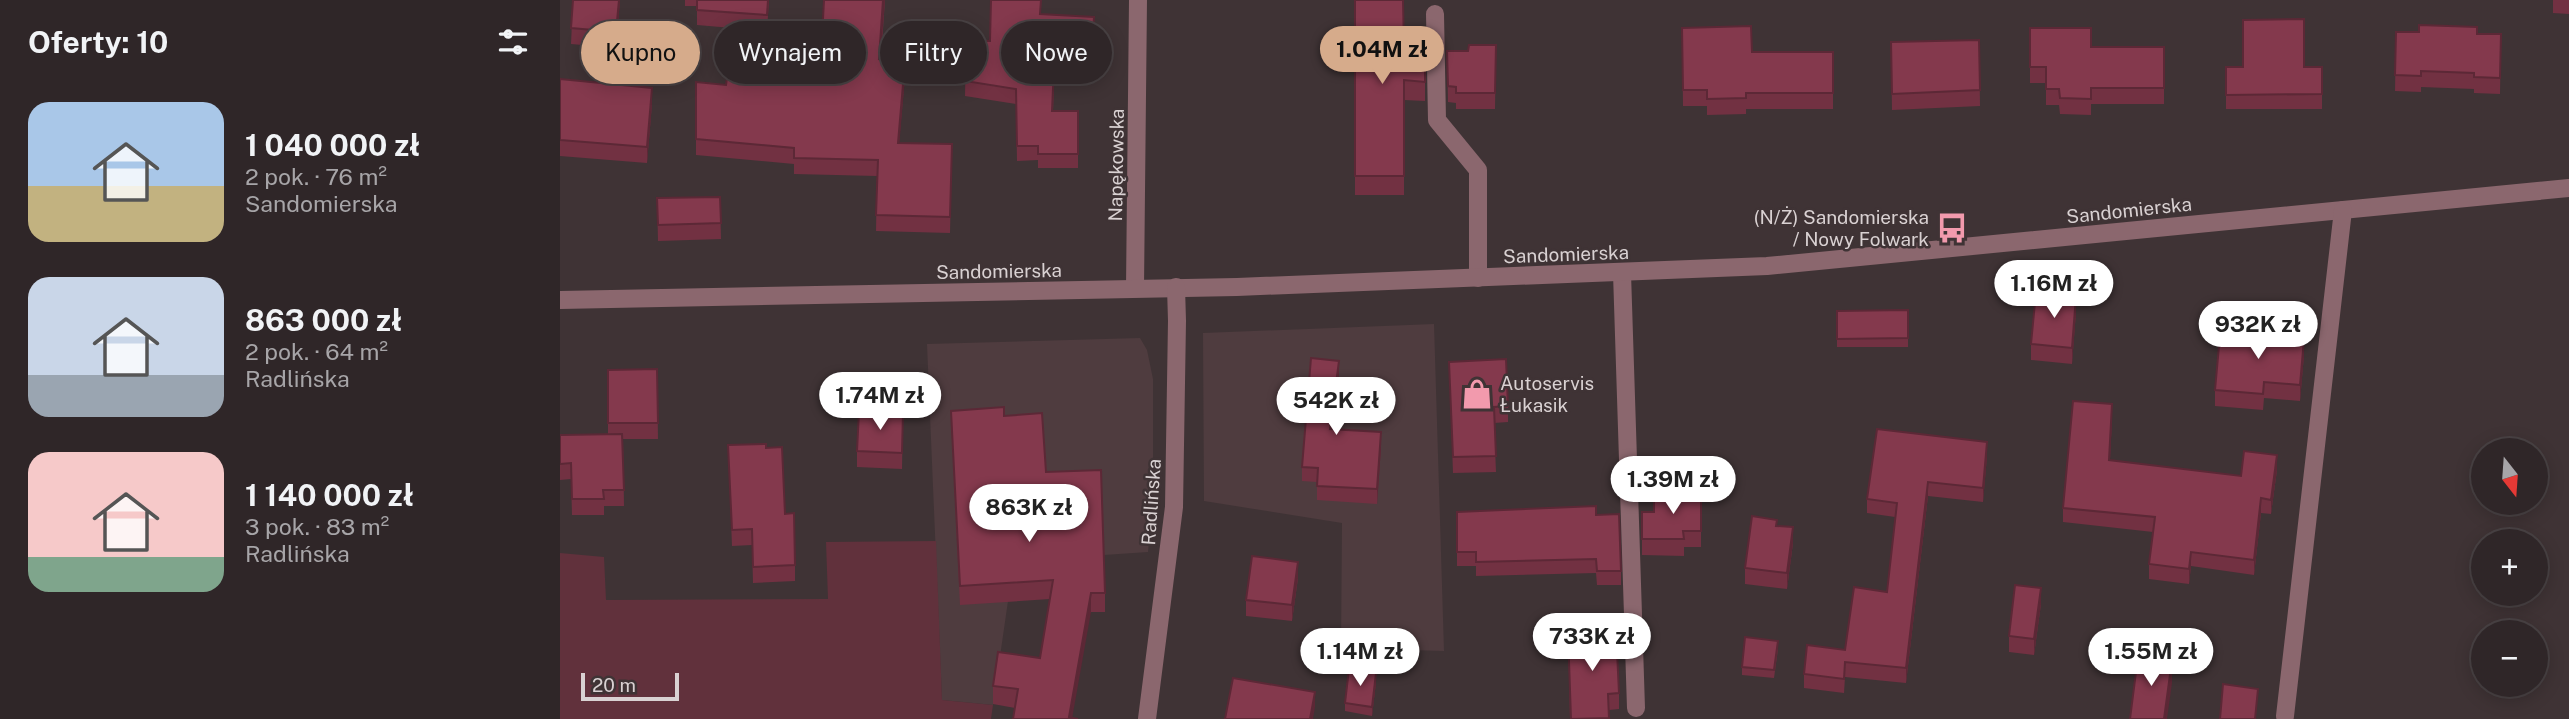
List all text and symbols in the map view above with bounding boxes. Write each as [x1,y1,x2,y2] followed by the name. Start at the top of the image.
[581,21,700,84] chip: Kupno
[714,21,866,84] chip: Wynajem
[880,21,987,84] chip: Filtry
[1001,21,1112,84] chip: Nowe
[494,23,532,61] icon: filters
[28,24,168,60] text: Oferty: 10
[1310,27,1454,86] pin: 1.04M zł
[1336,35,1428,62] text: 1.04M zł
[1104,108,1128,222] street label: Napękowska
[245,127,420,163] text: 1 040 000 zł
[84,130,168,214] icon: home
[245,163,387,190] text: 2 pok. · 76 m²
[245,190,398,217] text: Sandomierska
[2065,192,2193,228] street label: Sandomierska
[1754,206,1929,250] place label: (N/Ż) Sandomierska / Nowy Folwark
[1935,211,1969,245] bus stop icon: (N/Ż) Sandomierska / Nowy Folwark
[1503,241,1629,267] street label: Sandomierska
[936,259,1062,283] street label: Sandomierska
[1982,260,2126,320] pin: 1.16M zł
[2010,269,2098,296] text: 1.16M zł
[245,302,402,338] text: 863 000 zł
[2193,302,2323,361] pin: 932K zł
[84,305,168,389] icon: home
[2215,310,2301,337] text: 932K zł
[245,338,388,365] text: 2 pok. · 64 m²
[245,365,350,392] text: Radlińska
[808,372,952,432] pin: 1.74M zł
[1500,372,1594,416] place label: Autoservis Łukasik
[1460,377,1494,411] shop icon: Autoservis Łukasik
[1271,378,1401,437] pin: 542K zł
[835,381,925,408] text: 1.74M zł
[1293,386,1379,413] text: 542K zł
[2471,438,2548,514] north arrow
[2471,438,2548,697] map controls
[1601,456,1745,516] pin: 1.39M zł
[1137,458,1165,546] street label: Radlińska
[1627,465,1719,492] text: 1.39M zł
[245,477,414,513] text: 1 140 000 zł
[84,480,168,564] icon: home
[964,484,1094,544] pin: 863K zł
[985,493,1073,520] text: 863K zł
[245,513,389,540] text: 3 pok. · 83 m²
[2471,529,2548,606] button: +
[245,540,350,567] text: Radlińska
[1527,614,1657,673] pin: 733K zł
[2471,620,2548,697] button: −
[1549,622,1635,649] text: 733K zł
[1288,628,1432,688] pin: 1.14M zł
[2079,628,2223,688] pin: 1.55M zł
[1316,637,1404,664] text: 1.14M zł
[2104,637,2198,664] text: 1.55M zł
[581,670,679,702] scale bar
[592,674,636,696] text: 20 m

